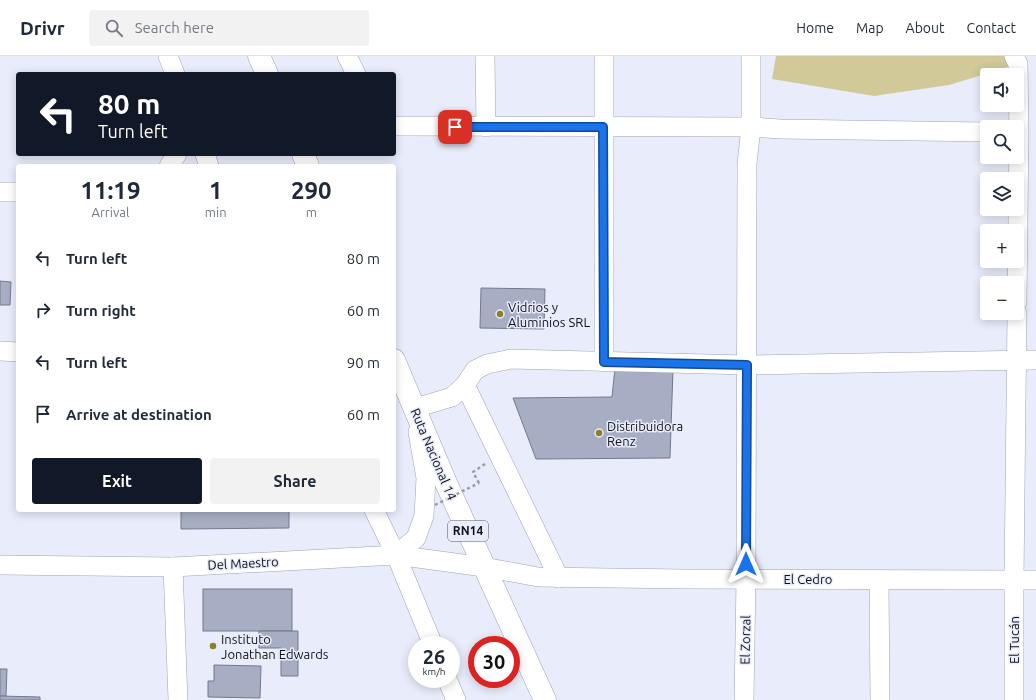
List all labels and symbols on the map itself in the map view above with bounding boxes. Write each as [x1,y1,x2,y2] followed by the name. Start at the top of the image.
[438,110,472,144] pin
[508,300,590,329] place label: Vidrios y Aluminios SRL
[495,309,505,319] marker: Vidrios y Aluminios SRL
[408,406,460,502] street label: Ruta Nacional 14
[607,419,683,448] place label: Distribuidora Renz
[594,428,604,438] marker: Distribuidora Renz
[448,521,488,541] road number: RN14
[725,543,767,585] position arrow
[207,554,279,572] street label: Del Maestro
[784,572,832,586] street label: El Cedro
[738,615,752,665] street label: El Zorzal
[1007,616,1021,664] street label: El Tucán
[221,632,329,661] place label: Instituto Jonathan Edwards
[468,636,520,688] speed limit sign: 30
[208,641,218,651] marker: Instituto Jonathan Edwards

